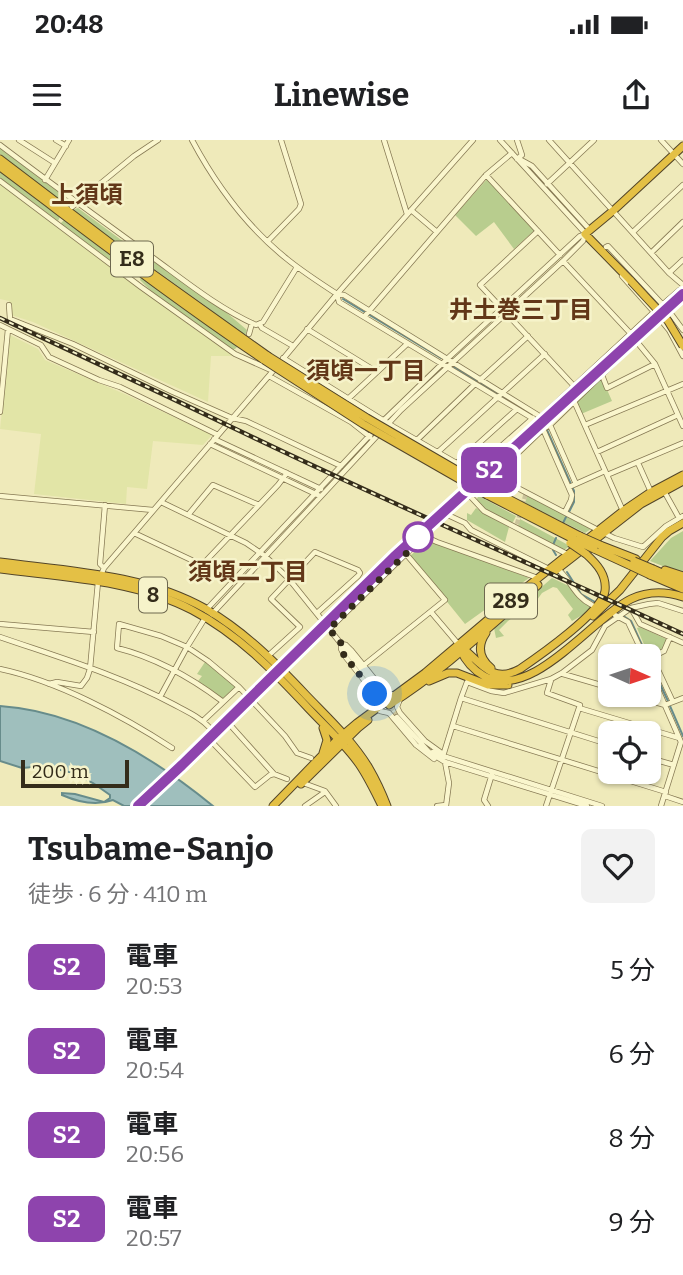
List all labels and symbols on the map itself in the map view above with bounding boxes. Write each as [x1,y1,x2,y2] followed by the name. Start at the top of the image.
[51,181,123,209] district label: 上須頃
[111,242,153,276] road number: E8
[449,296,593,324] district label: 井土巻三丁目
[306,357,426,385] district label: 須頃一丁目
[458,447,520,493] line badge: S2
[403,522,433,552] unlabelled marker
[188,558,308,586] district label: 須頃二丁目
[139,578,167,612] road number: 8
[485,584,537,618] road number: 289
[598,644,662,707] north arrow
[357,676,392,711] your location
[21,757,130,789] scale bar

